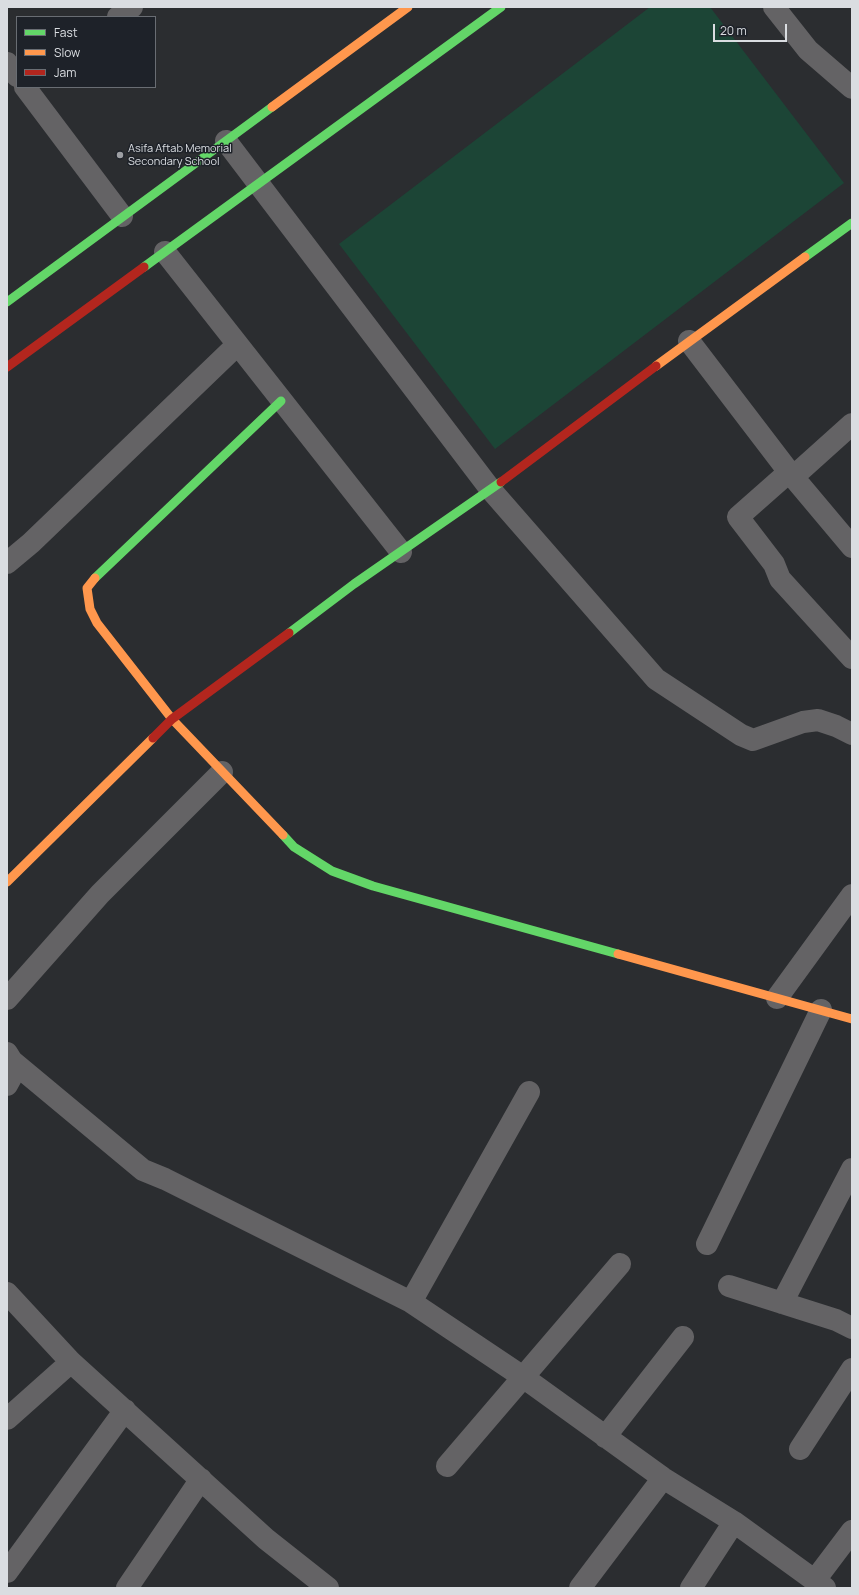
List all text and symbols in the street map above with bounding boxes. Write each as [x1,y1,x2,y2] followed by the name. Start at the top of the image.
[16,16,156,88] legend
[715,16,789,42] scale bar
[720,22,747,39] text: 20 m
[54,24,78,41] text: Fast
[54,44,80,61] text: Slow
[54,64,76,81] text: Jam
[128,142,232,168] place label: Asifa Aftab Memorial Secondary School
[115,150,125,160] marker: Asifa Aftab Memorial Secondary School

